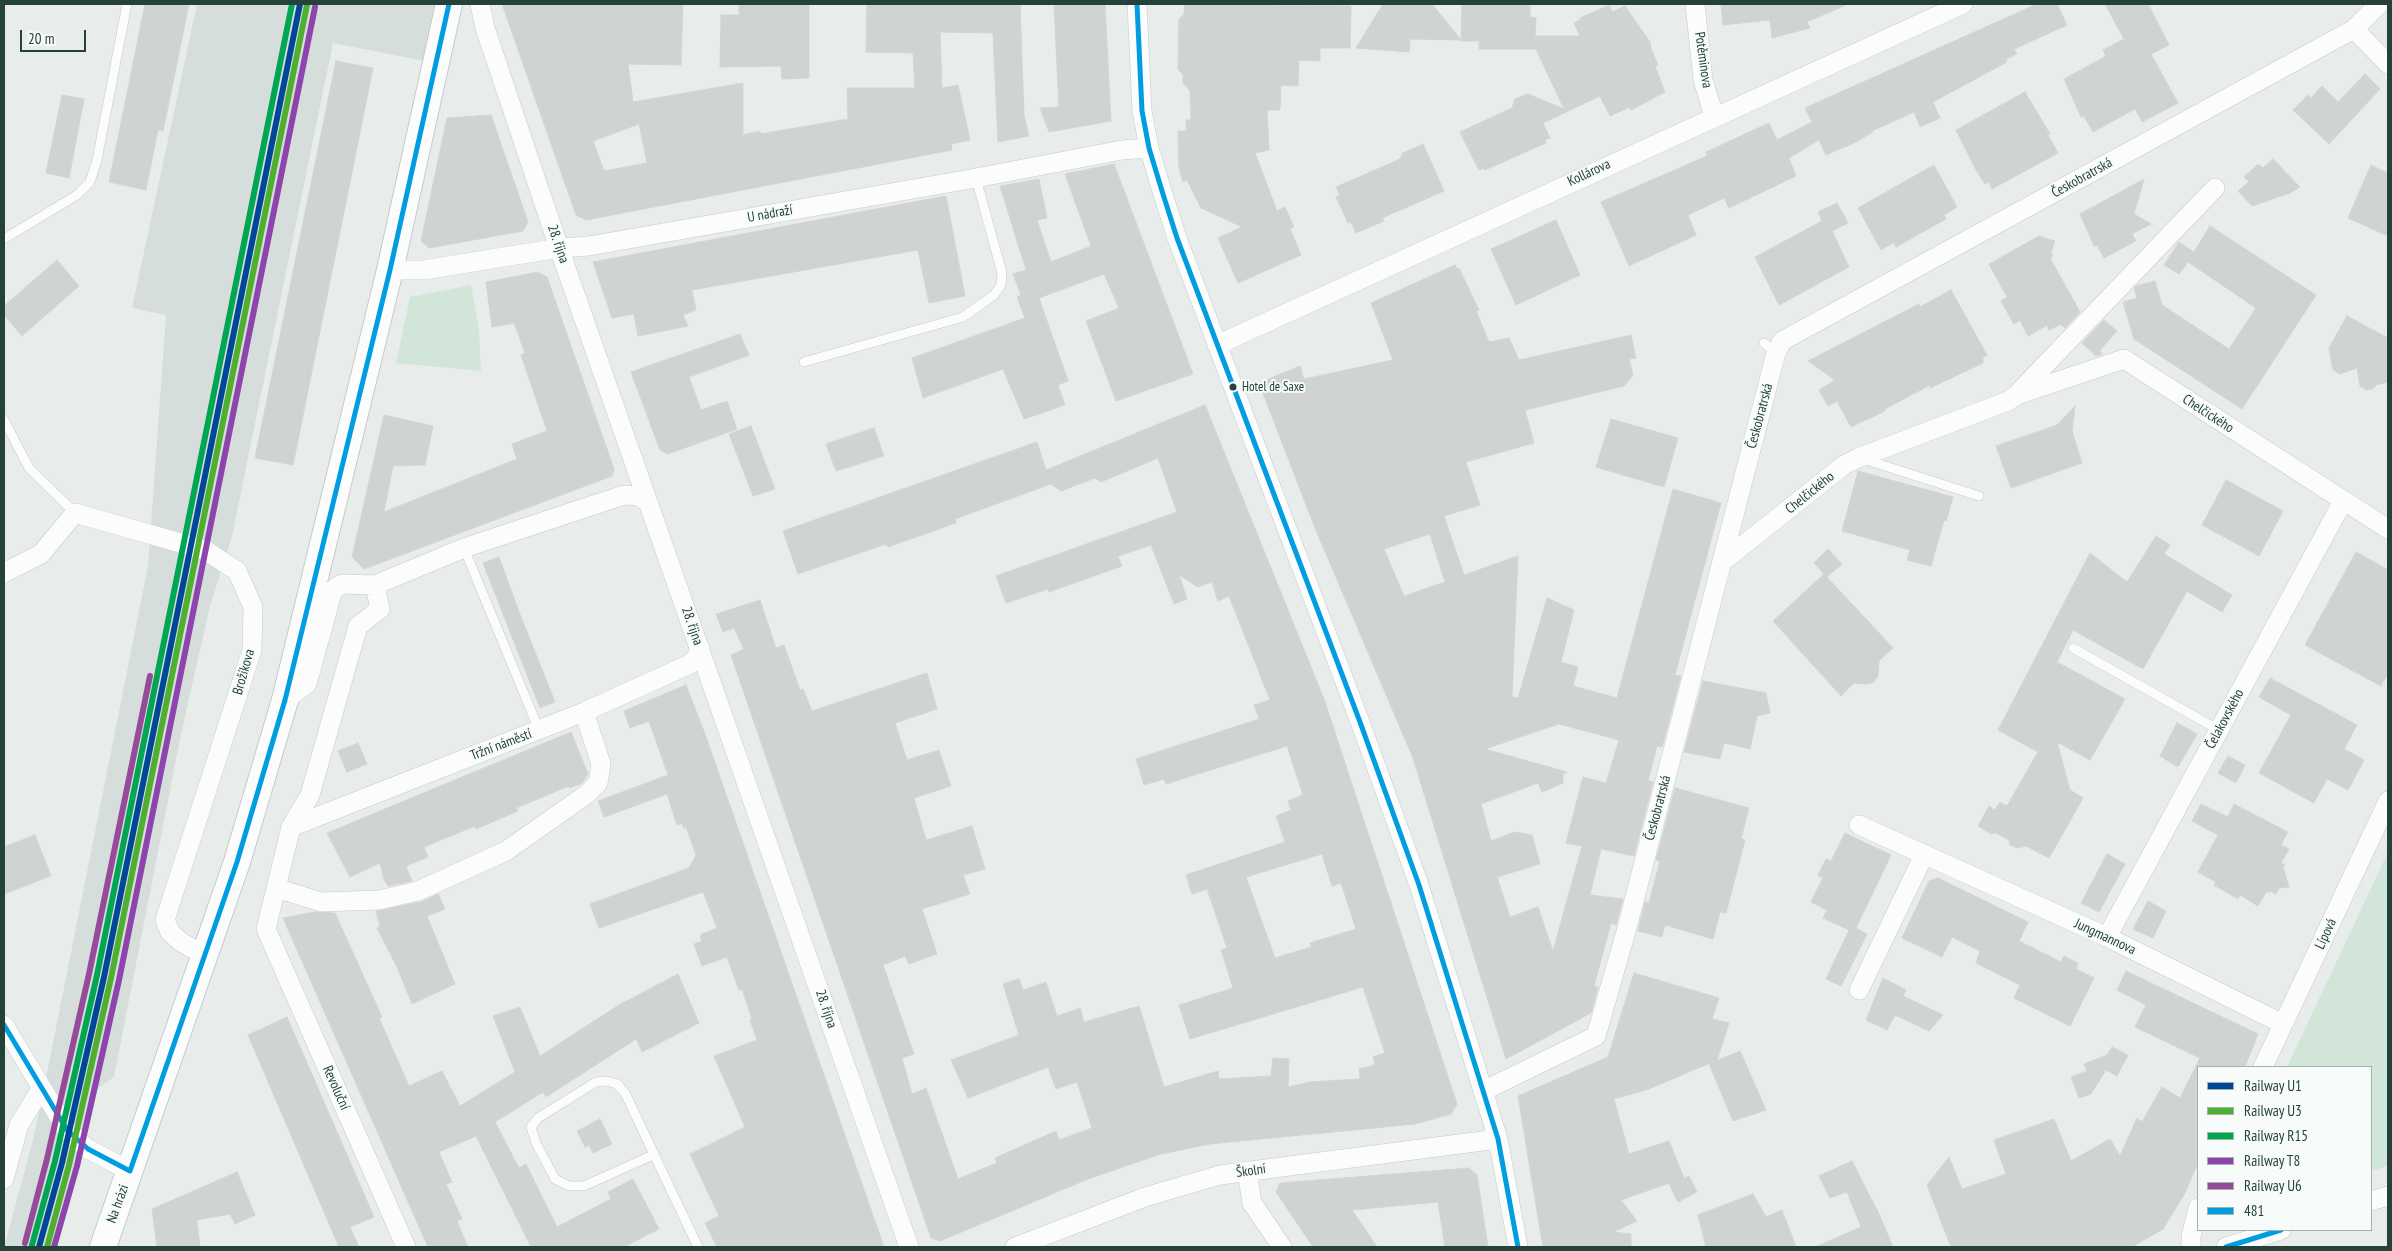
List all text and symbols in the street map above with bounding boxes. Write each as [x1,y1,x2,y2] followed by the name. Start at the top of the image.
[22,20,89,52] scale bar
[28,29,54,48] text: 20 m
[1691,31,1715,89] street label: Potěminova
[2049,154,2115,202] street label: Českobratrská
[1565,156,1613,190] street label: Kollárova
[746,202,794,226] street label: U nádraží
[544,223,572,265] street label: 28. října
[1242,379,1304,395] place label: Hotel de Saxe
[1228,382,1238,392] marker: Hotel de Saxe
[1743,382,1777,450] street label: Českobratrská
[2179,391,2237,437] street label: Chelčického
[1782,468,1838,518] street label: Chelčického
[678,605,706,647] street label: 28. října
[230,647,258,697] street label: Brožíkova
[2202,686,2248,752] street label: Čelakovského
[468,726,534,764] street label: Tržní náměstí
[1641,774,1675,842] street label: Českobratrská
[2072,916,2138,958] street label: Jungmannova
[2312,916,2340,952] street label: Lípová
[812,988,840,1030] street label: 28. října
[319,1063,353,1113] street label: Revoluční
[2197,1066,2372,1231] legend
[2244,1076,2302,1095] text: Railway U1
[2244,1101,2302,1120] text: Railway U3
[2244,1126,2308,1145] text: Railway R15
[2244,1151,2300,1170] text: Railway T8
[1235,1161,1267,1181] street label: Školní
[2244,1176,2302,1195] text: Railway U6
[103,1182,133,1226] street label: Na hrázi
[2244,1201,2264,1220] text: 481

